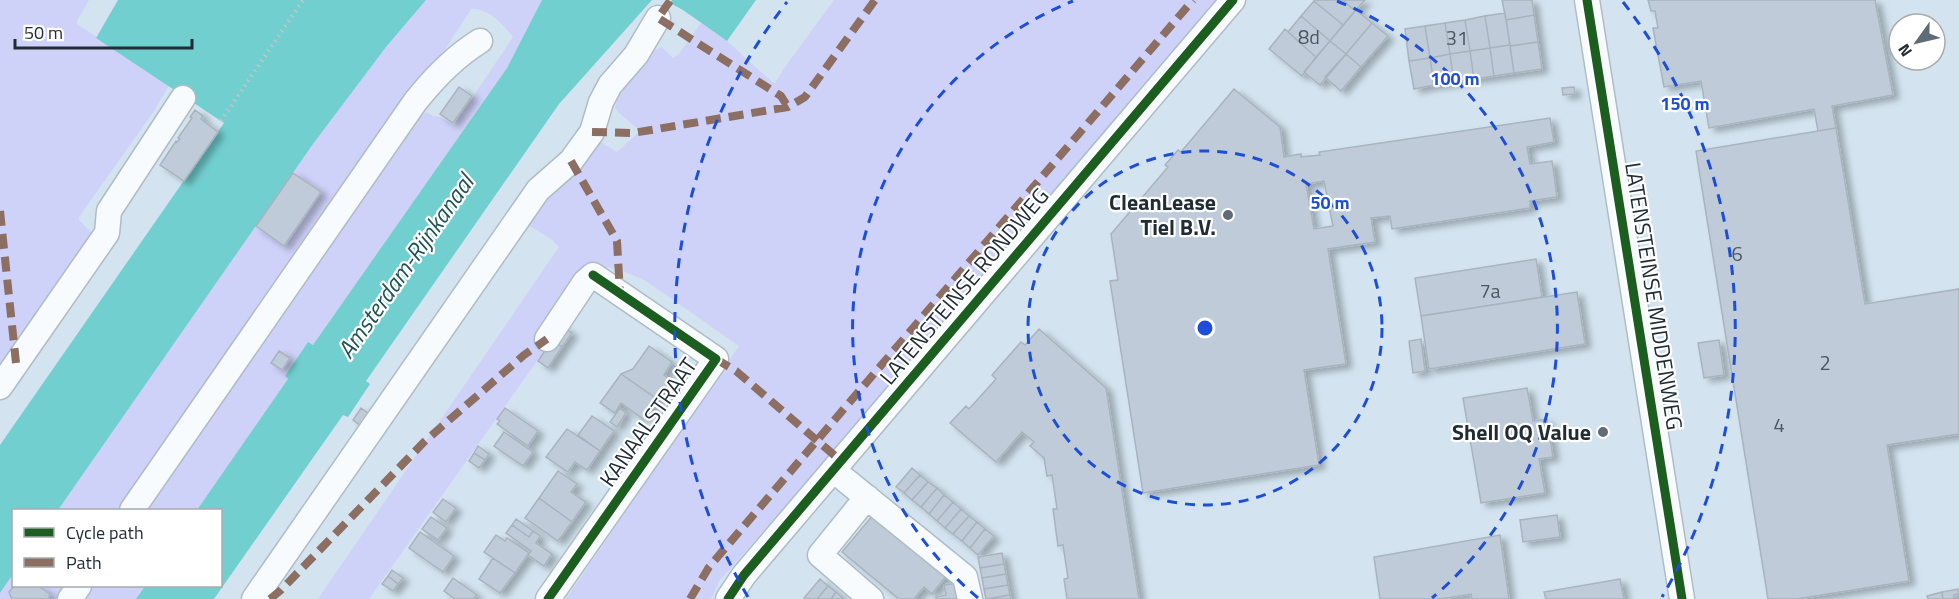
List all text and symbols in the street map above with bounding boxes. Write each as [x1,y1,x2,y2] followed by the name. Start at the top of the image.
[15,12,192,50] scale bar
[1887,12,1947,72] north arrow
[24,19,63,46] text: 50 m
[1298,21,1320,52] house number: 8d
[1446,22,1468,53] house number: 31
[1892,39,1918,62] text: N
[1430,65,1480,92] text: 100 m
[1660,90,1710,117] text: 150 m
[1616,160,1692,432] street label: LATENSTEINSE MIDDENWEG
[328,164,484,365] water label: Amsterdam-Rijnkanaal
[871,180,1057,392] street label: LATENSTEINSE RONDWEG
[1109,185,1216,244] place label: CleanLease Tiel B.V.
[1310,189,1350,216] text: 50 m
[1221,208,1235,222] marker: CleanLease Tiel B.V.
[1731,238,1743,269] house number: 6
[1479,275,1501,306] house number: 7a
[1195,318,1215,338] centre of rings
[1819,347,1831,378] house number: 2
[591,350,705,494] street label: KANAALSTRAAT
[1773,409,1785,440] house number: 4
[1452,415,1591,449] place label: Shell OQ Value
[1596,425,1610,439] marker: Shell OQ Value
[12,509,222,587] legend
[66,519,144,546] text: Cycle path
[66,549,102,576] text: Path

